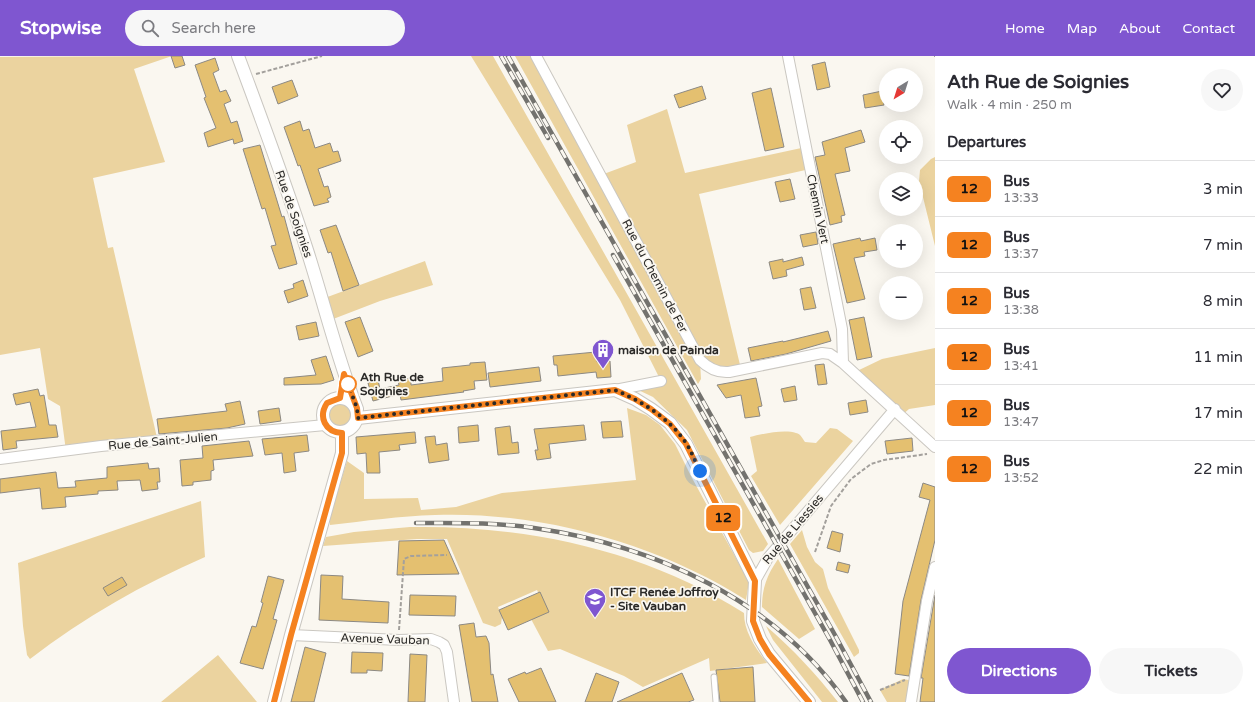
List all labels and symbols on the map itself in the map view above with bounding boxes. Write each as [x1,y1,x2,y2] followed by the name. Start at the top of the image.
[879,68,923,112] north arrow
[273,169,316,260] street label: Rue de Soignies
[804,173,832,245] street label: Chemin Vert
[619,217,691,335] street label: Rue du Chemin de Fer
[590,337,616,370] building icon: maison de Painda
[618,343,719,357] place label: maison de Painda
[360,370,424,399] place label: Ath Rue de Soignies
[339,375,357,393] marker: Ath Rue de Soignies
[108,429,218,453] street label: Rue de Saint-Julien
[690,461,710,481] your location
[760,491,826,567] street label: Rue de Liessies
[705,505,741,531] line badge: 12
[610,585,719,613] place label: ITCF Renée Joffroy - Site Vauban
[582,586,608,619] school or university icon: ITCF Renée Joffroy - Site Vauban
[340,630,430,648] street label: Avenue Vauban

